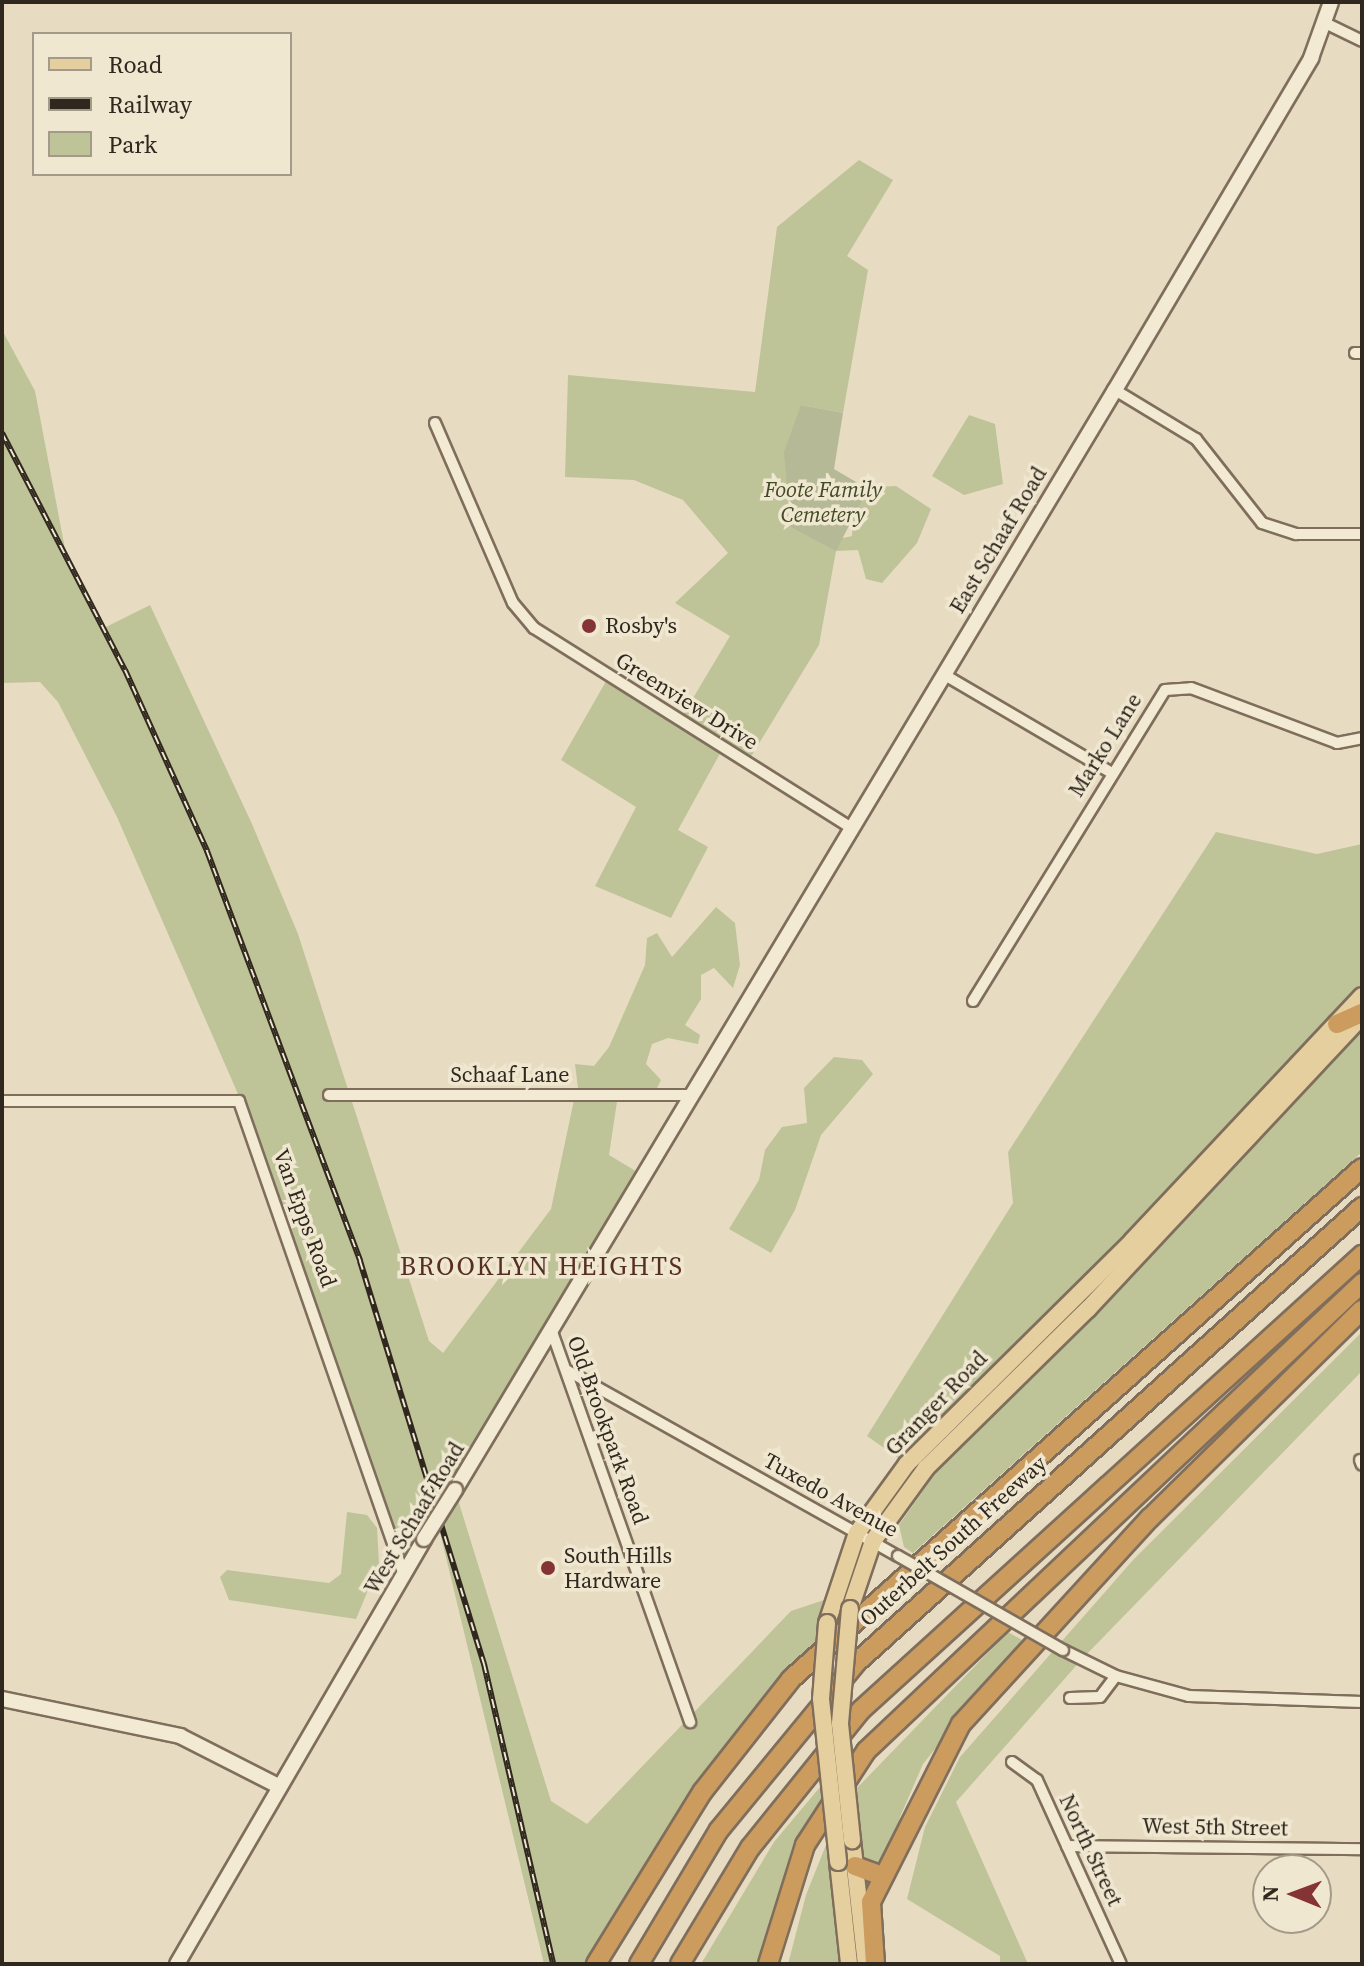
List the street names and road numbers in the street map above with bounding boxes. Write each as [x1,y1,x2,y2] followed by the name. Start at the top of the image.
[944,462,1052,618] street label: East Schaaf Road
[611,647,763,755] street label: Greenview Drive
[1063,688,1147,802] street label: Marko Lane
[450,1062,570,1088] street label: Schaaf Lane
[268,1145,342,1291] street label: Van Epps Road
[562,1332,654,1528] street label: Old Brookpark Road
[880,1345,992,1461] street label: Granger Road
[358,1437,470,1599] street label: West Schaaf Road
[759,1447,903,1543] street label: Tuxedo Avenue
[854,1450,1052,1632] street label: Outerbelt South Freeway
[1054,1790,1128,1910] street label: North Street
[1142,1813,1288,1841] street label: West 5th Street

